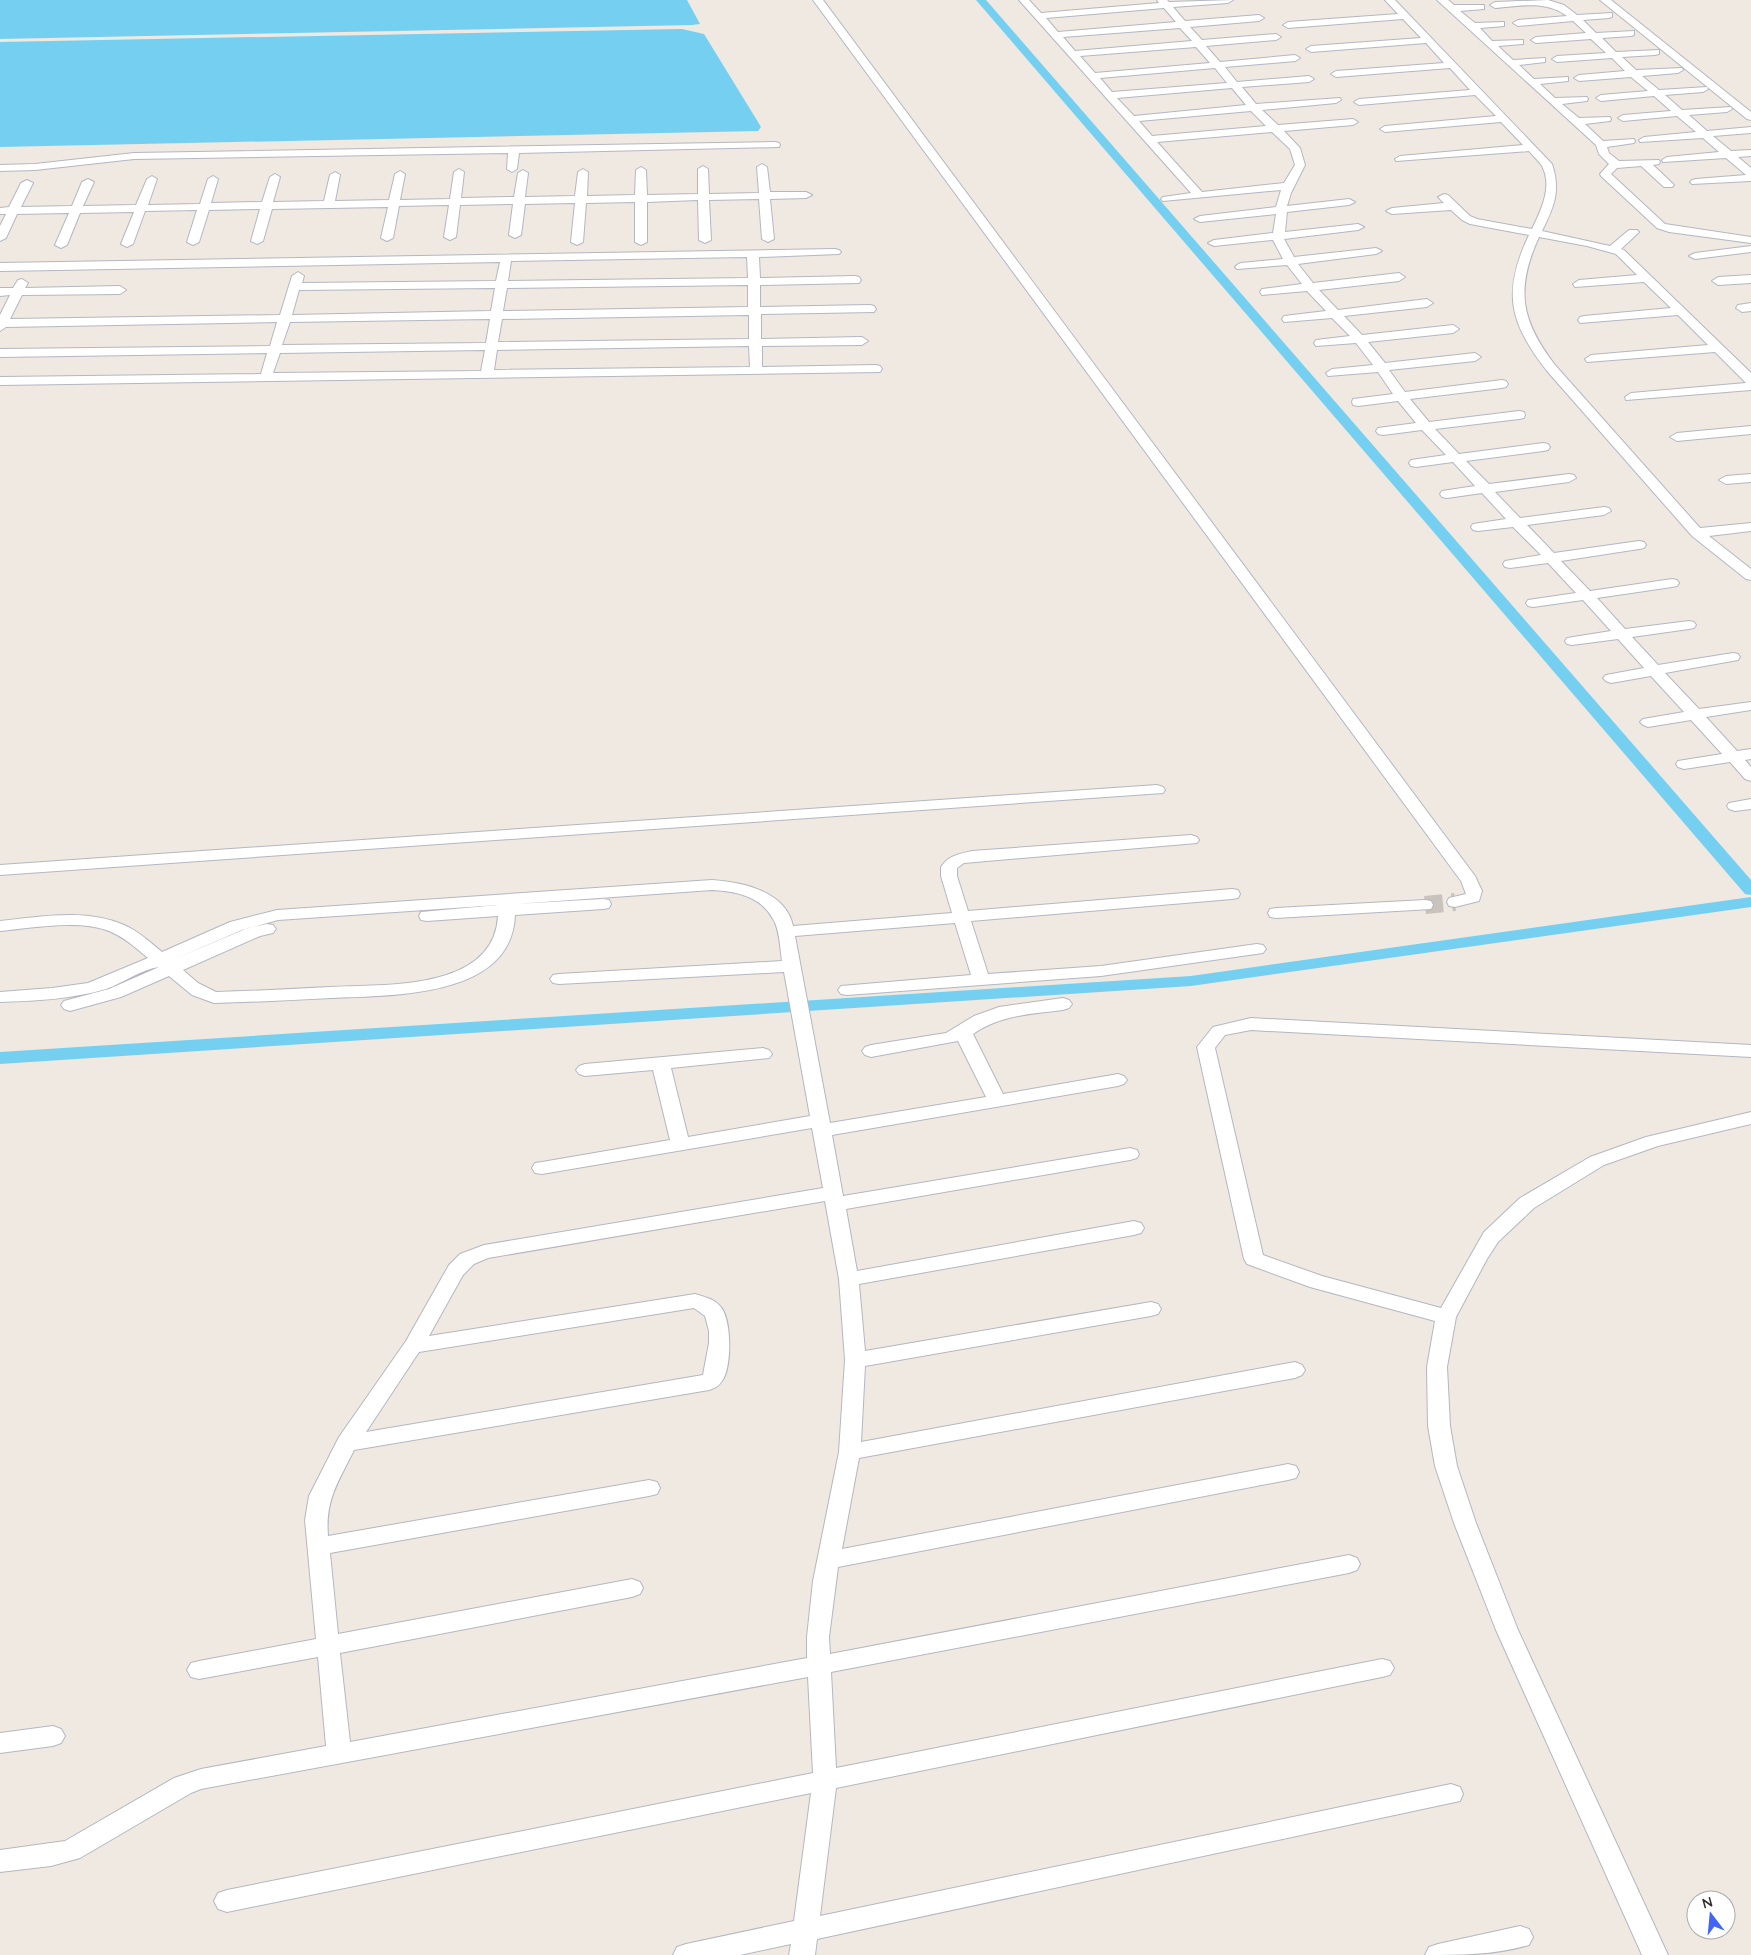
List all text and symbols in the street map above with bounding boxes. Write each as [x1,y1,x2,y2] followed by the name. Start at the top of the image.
[1686,1890,1736,1940] north arrow
[1700,1892,1715,1913] text: N

